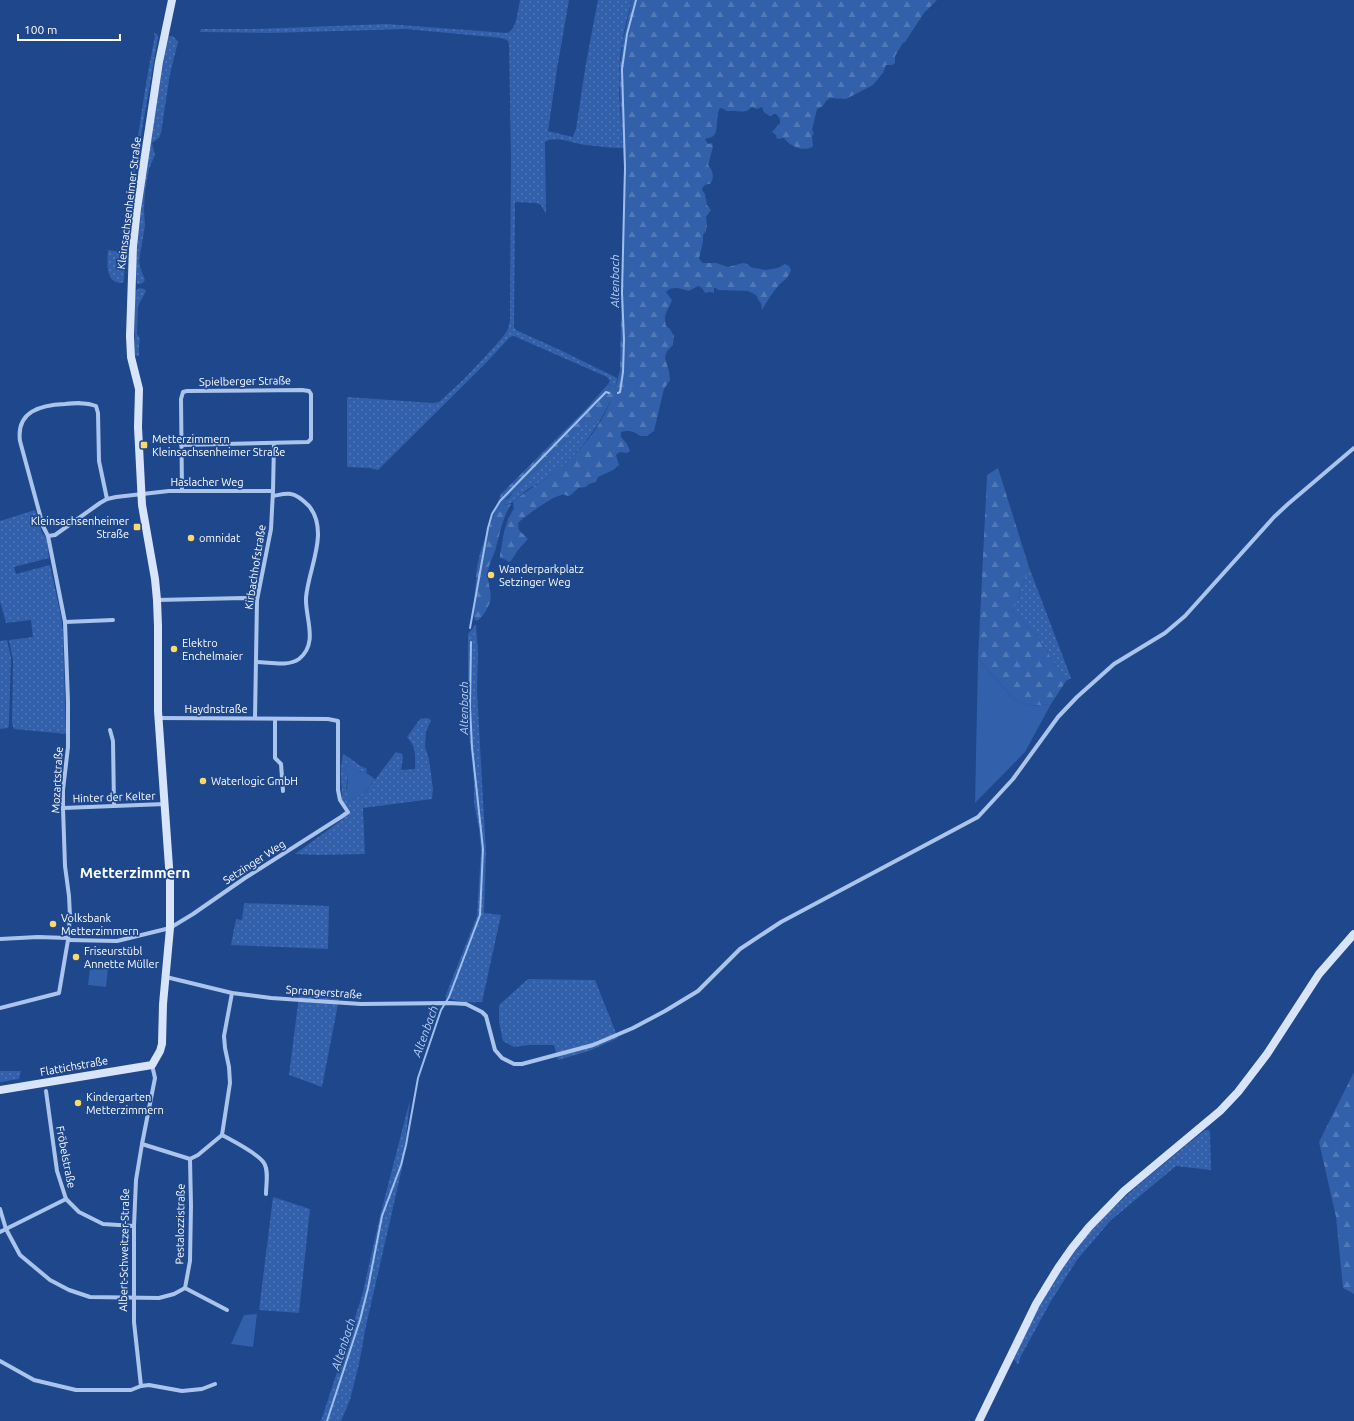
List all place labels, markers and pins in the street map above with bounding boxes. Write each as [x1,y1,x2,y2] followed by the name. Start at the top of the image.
[152,433,285,458] place label: Metterzimmern Kleinsachsenheimer Straße
[139,440,149,450] marker: Metterzimmern Kleinsachsenheimer Straße
[31,515,130,540] place label: Kleinsachsenheimer Straße
[132,522,142,532] marker: Kleinsachsenheimer Straße
[199,532,241,544] place label: omnidat
[186,533,196,543] marker: omnidat
[499,563,584,588] place label: Wanderparkplatz Setzinger Weg
[486,570,496,580] marker: Wanderparkplatz Setzinger Weg
[182,637,244,662] place label: Elektro Enchelmaier
[169,644,179,654] marker: Elektro Enchelmaier
[211,775,298,787] place label: Waterlogic GmbH
[198,776,208,786] marker: Waterlogic GmbH
[61,912,139,937] place label: Volksbank Metterzimmern
[48,919,58,929] marker: Volksbank Metterzimmern
[84,945,160,970] place label: Friseurstübl Annette Müller
[71,952,81,962] marker: Friseurstübl Annette Müller
[86,1091,164,1116] place label: Kindergarten Metterzimmern
[73,1098,83,1108] marker: Kindergarten Metterzimmern

